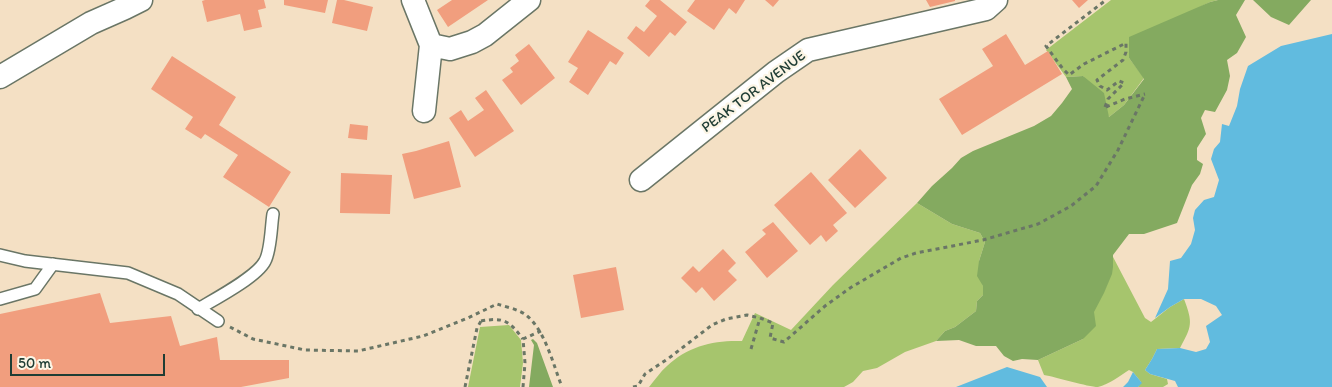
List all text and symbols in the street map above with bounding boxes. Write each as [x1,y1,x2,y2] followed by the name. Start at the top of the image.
[698,47,810,137] street label: PEAK TOR AVENUE
[12,344,168,376] scale bar
[18,354,51,372] text: 50 m

